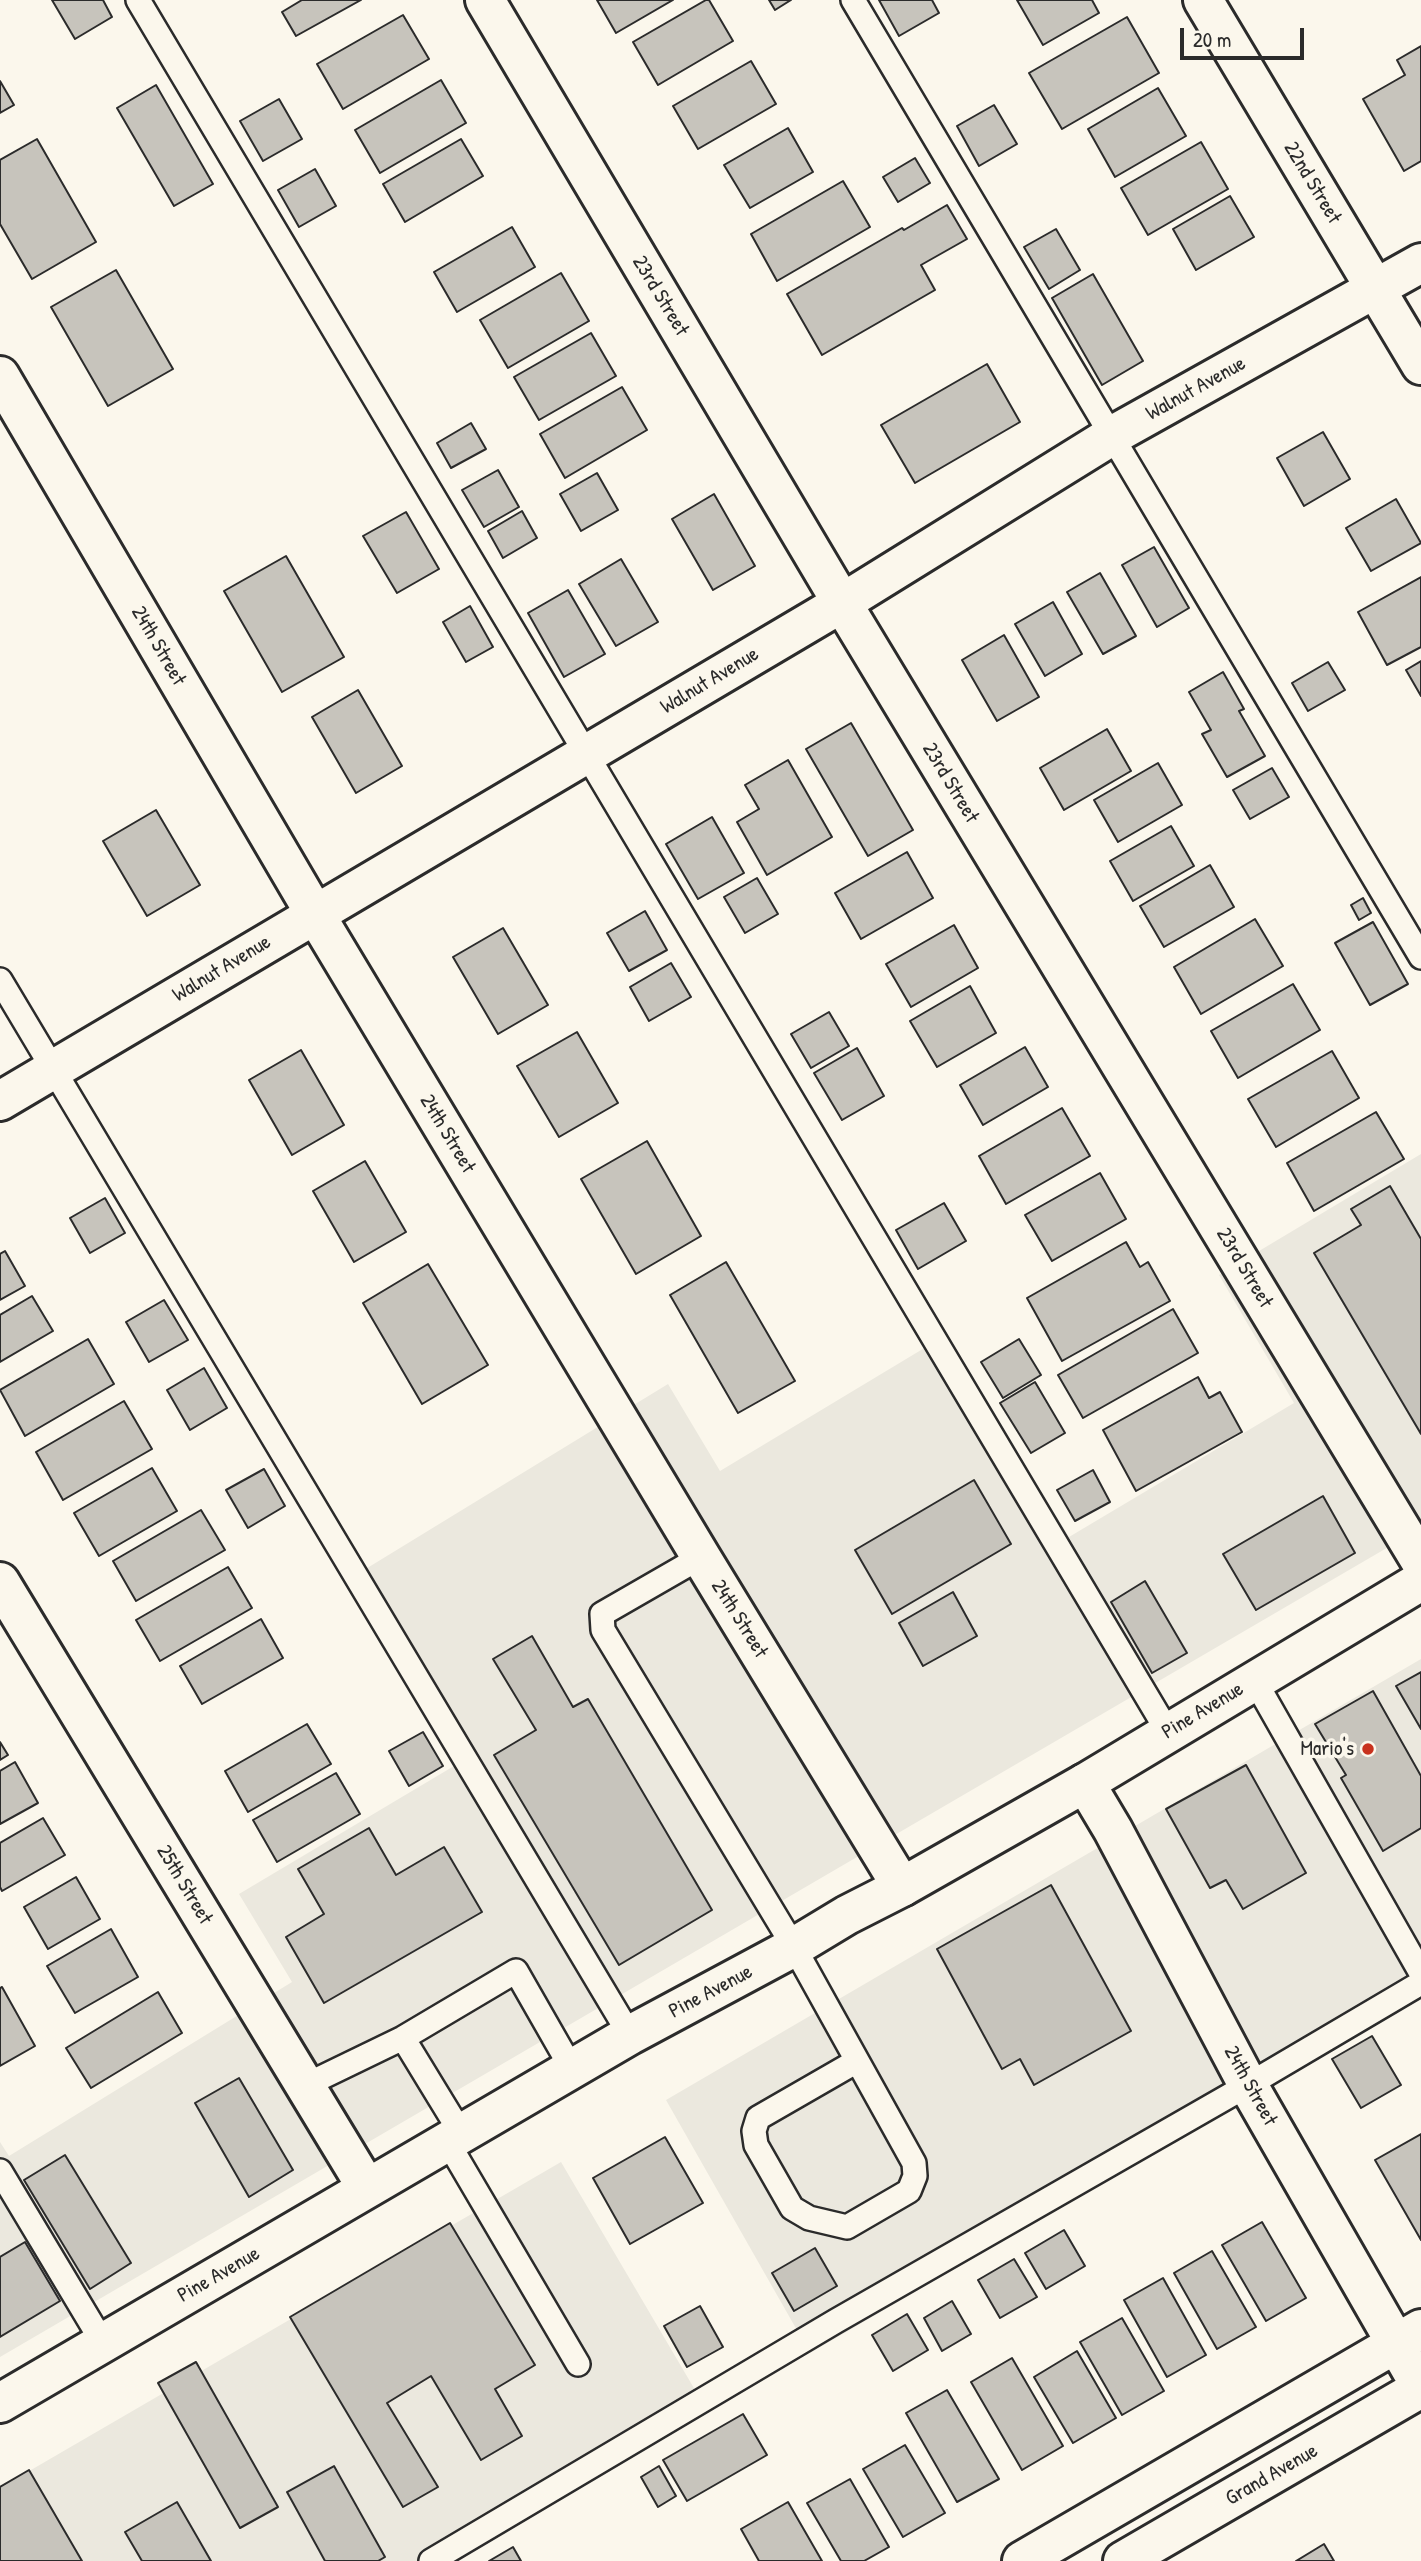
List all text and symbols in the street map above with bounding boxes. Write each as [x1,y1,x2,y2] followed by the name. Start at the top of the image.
[1183,14,1307,58] scale bar
[1193,25,1231,54] text: 20 m
[1278,137,1346,229] street label: 22nd Street
[626,251,694,341] street label: 23rd Street
[1142,351,1250,427] street label: Walnut Avenue
[125,602,191,690] street label: 24th Street
[656,642,764,720] street label: Walnut Avenue
[916,738,984,828] street label: 23rd Street
[168,930,276,1008] street label: Walnut Avenue
[414,1090,480,1178] street label: 24th Street
[1210,1223,1278,1313] street label: 23rd Street
[705,1575,773,1663] street label: 24th Street
[1158,1677,1248,1745] street label: Pine Avenue
[1300,1736,1354,1762] place label: Mario's
[1360,1741,1376,1757] marker: Mario's
[150,1841,218,1929] street label: 25th Street
[665,1960,757,2024] street label: Pine Avenue
[1218,2042,1282,2130] street label: 24th Street
[173,2241,265,2309] street label: Pine Avenue
[1221,2439,1323,2511] street label: Grand Avenue

